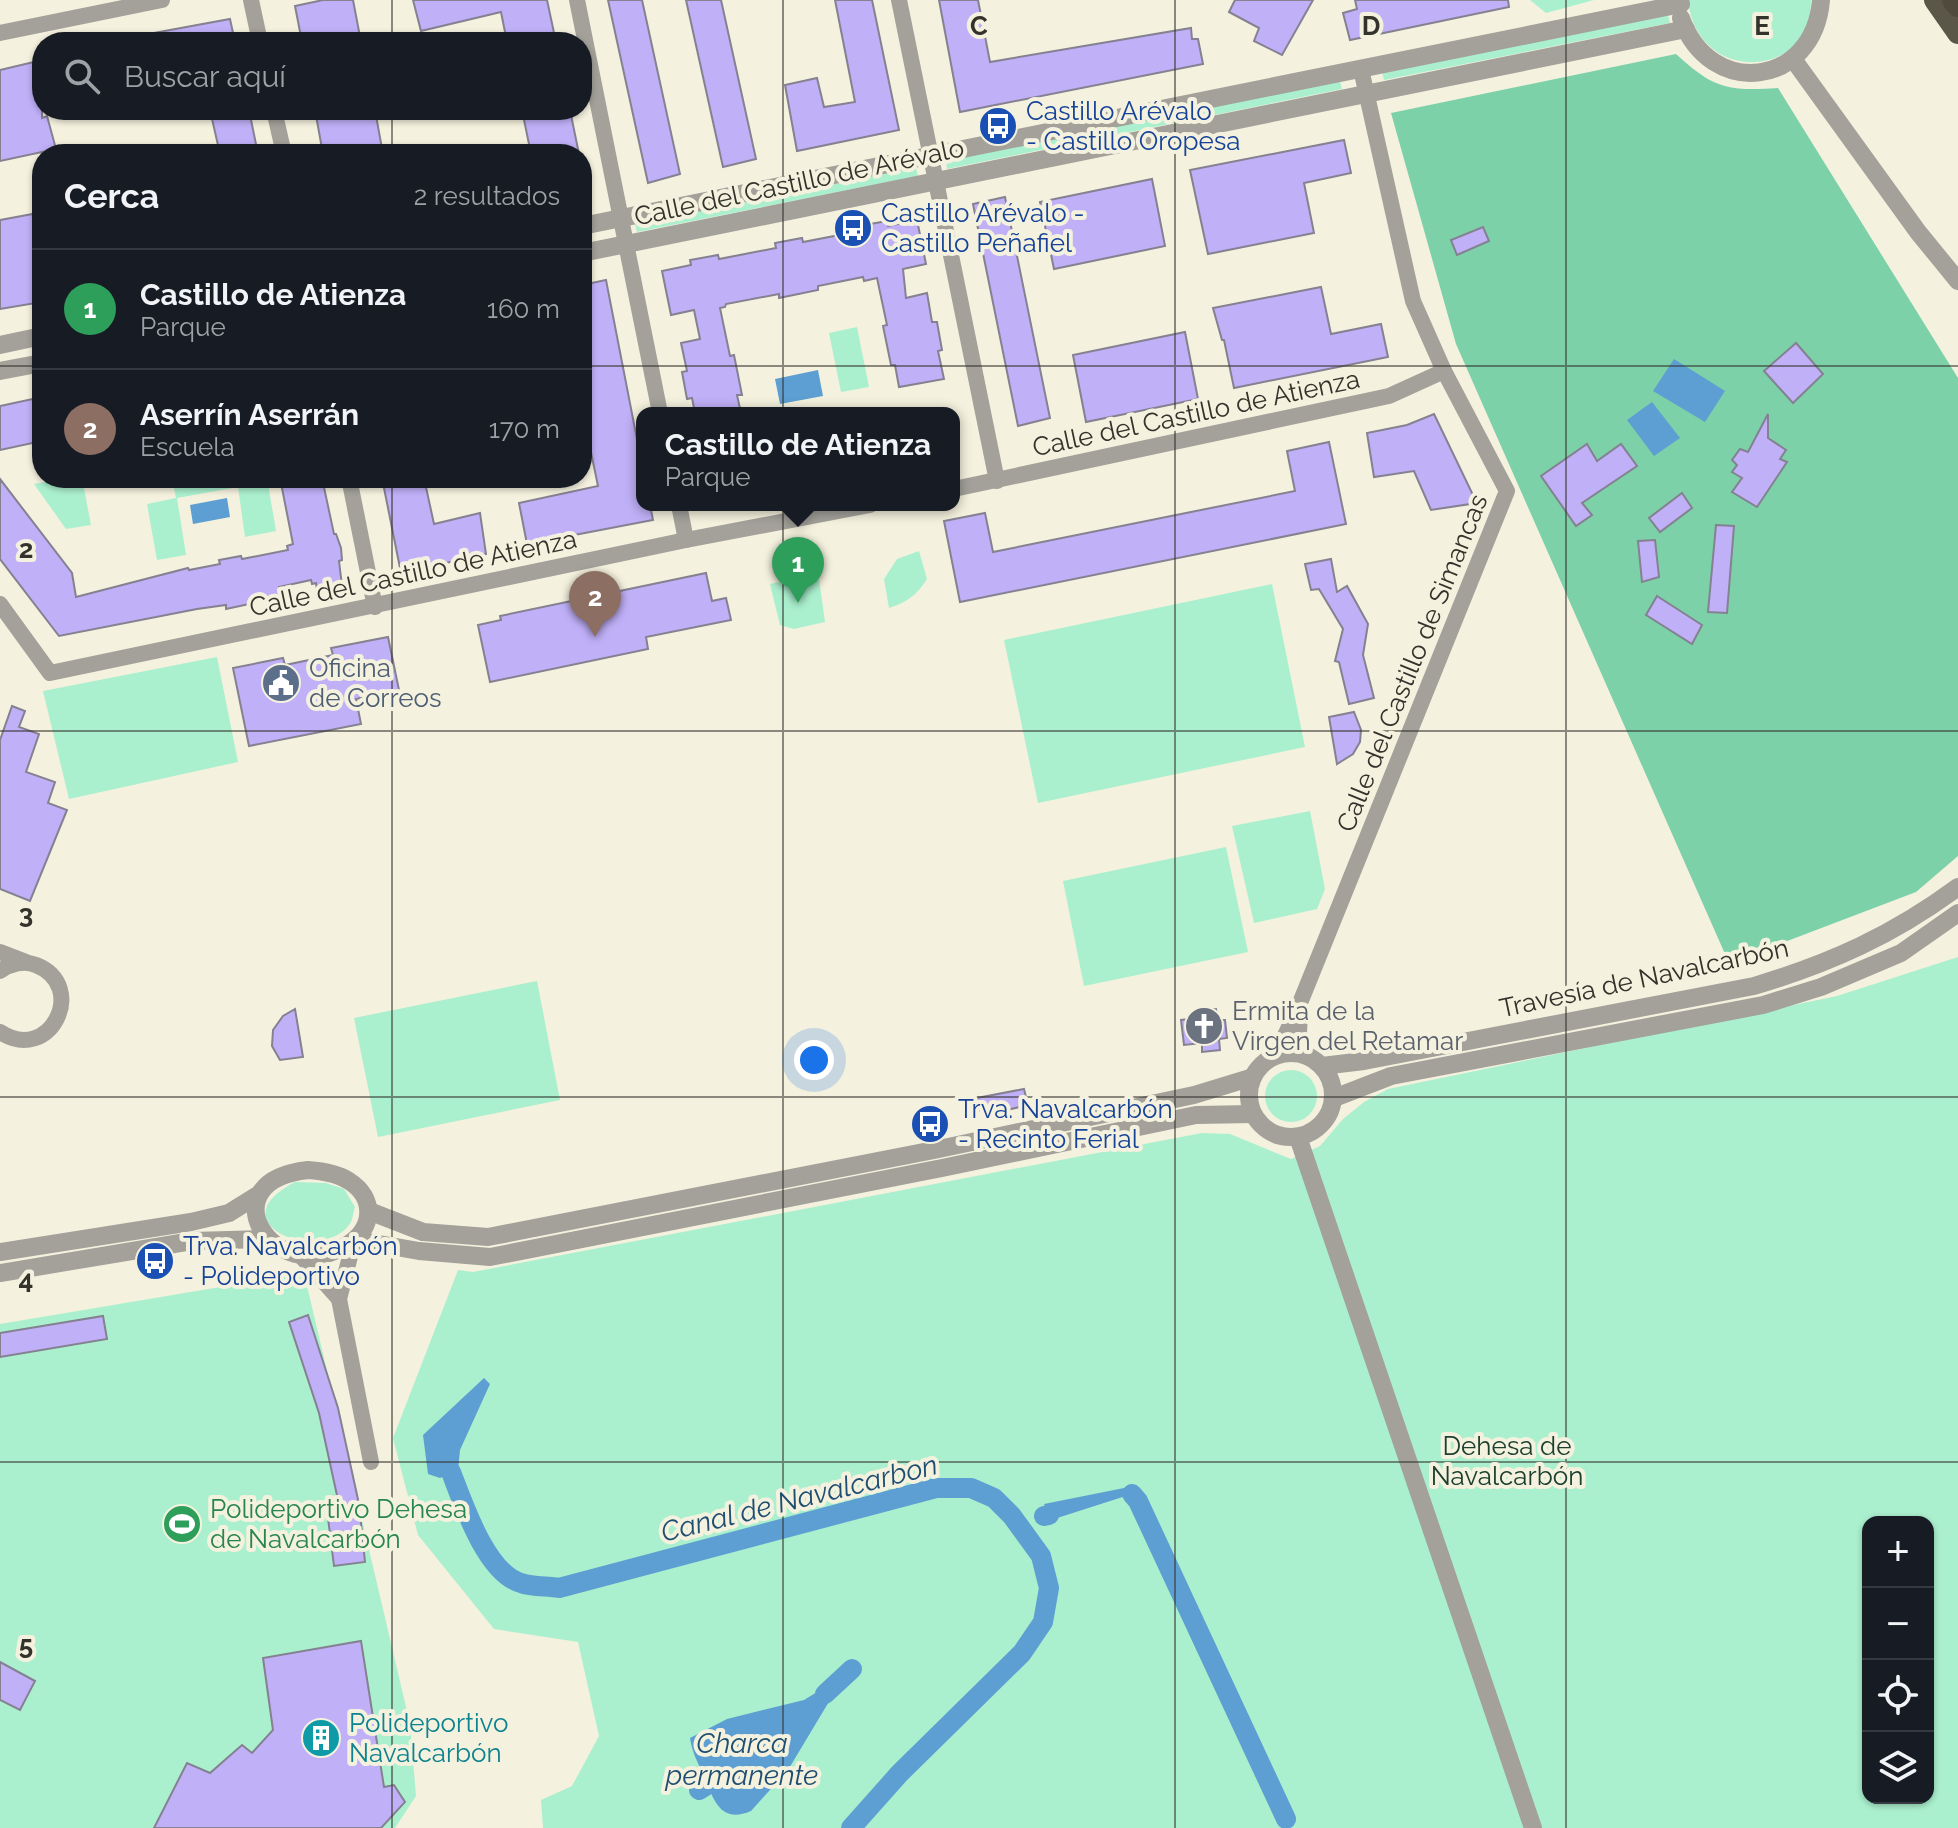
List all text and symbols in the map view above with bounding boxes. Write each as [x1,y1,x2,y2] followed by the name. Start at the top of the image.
[970,11,988,41] text: C
[1362,11,1380,41] text: D
[1754,11,1770,41] text: E
[32,32,592,120] search box
[60,54,104,98] icon: search
[124,59,286,94] text: Buscar aquí
[1026,96,1240,156] place label: Castillo Arévalo - Castillo Oropesa
[977,105,1019,147] bus stop icon: Castillo Arévalo - Castillo Oropesa
[631,132,967,232] street label: Calle del Castillo de Arévalo
[64,176,159,216] text: Cerca
[414,181,560,211] text: 2 resultados
[881,198,1084,258] place label: Castillo Arévalo - Castillo Peñafiel
[832,207,874,249] bus stop icon: Castillo Arévalo - Castillo Peñafiel
[140,277,406,312] text: Castillo de Atienza
[84,294,96,324] text: 1
[487,294,560,324] text: 160 m
[140,312,226,342] text: Parque
[1030,364,1362,462] street label: Calle del Castillo de Atienza
[140,397,359,432] text: Aserrín Aserrán
[636,407,960,511] popup
[83,414,97,444] text: 2
[489,414,560,444] text: 170 m
[665,427,931,462] text: Castillo de Atienza
[140,432,235,462] text: Escuela
[665,462,751,492] text: Parque
[1330,490,1494,836] street label: Calle del Castillo de Simancas
[247,524,579,622] street label: Calle del Castillo de Atienza
[19,534,33,564] text: 2
[772,537,824,603] pin: 1
[569,571,621,637] pin: 2
[309,653,442,713] place label: Oficina de Correos
[260,662,302,704] public building icon: Oficina de Correos
[19,899,33,929] text: 3
[1497,933,1791,1023] street label: Travesía de Navalcarbón
[1232,996,1463,1056] place label: Ermita de la Virgen del Retamar
[1183,1005,1225,1047] church icon: Ermita de la Virgen del Retamar
[794,1040,834,1080] your location
[958,1094,1173,1154] place label: Trva. Navalcarbón - Recinto Ferial
[909,1103,951,1145] bus stop icon: Trva. Navalcarbón - Recinto Ferial
[183,1231,398,1291] place label: Trva. Navalcarbón - Polideportivo
[134,1240,176,1282] bus stop icon: Trva. Navalcarbón - Polideportivo
[19,1265,33,1295] text: 4
[1431,1431,1583,1491] park label: Dehesa de Navalcarbón
[657,1448,941,1549] water label: Canal de Navalcarbon
[210,1494,467,1554] place label: Polideportivo Dehesa de Navalcarbón
[161,1503,203,1545] sports icon: Polideportivo Dehesa de Navalcarbón
[1862,1516,1934,1804] map controls
[1862,1516,1934,1588] button: +
[1862,1588,1934,1660] button: −
[19,1630,33,1660] text: 5
[1862,1660,1934,1732] button: locate
[349,1708,508,1768] place label: Polideportivo Navalcarbón
[300,1717,342,1759] building icon: Polideportivo Navalcarbón
[664,1727,818,1792] water label: Charca permanente
[1862,1732,1934,1804] button: layers

